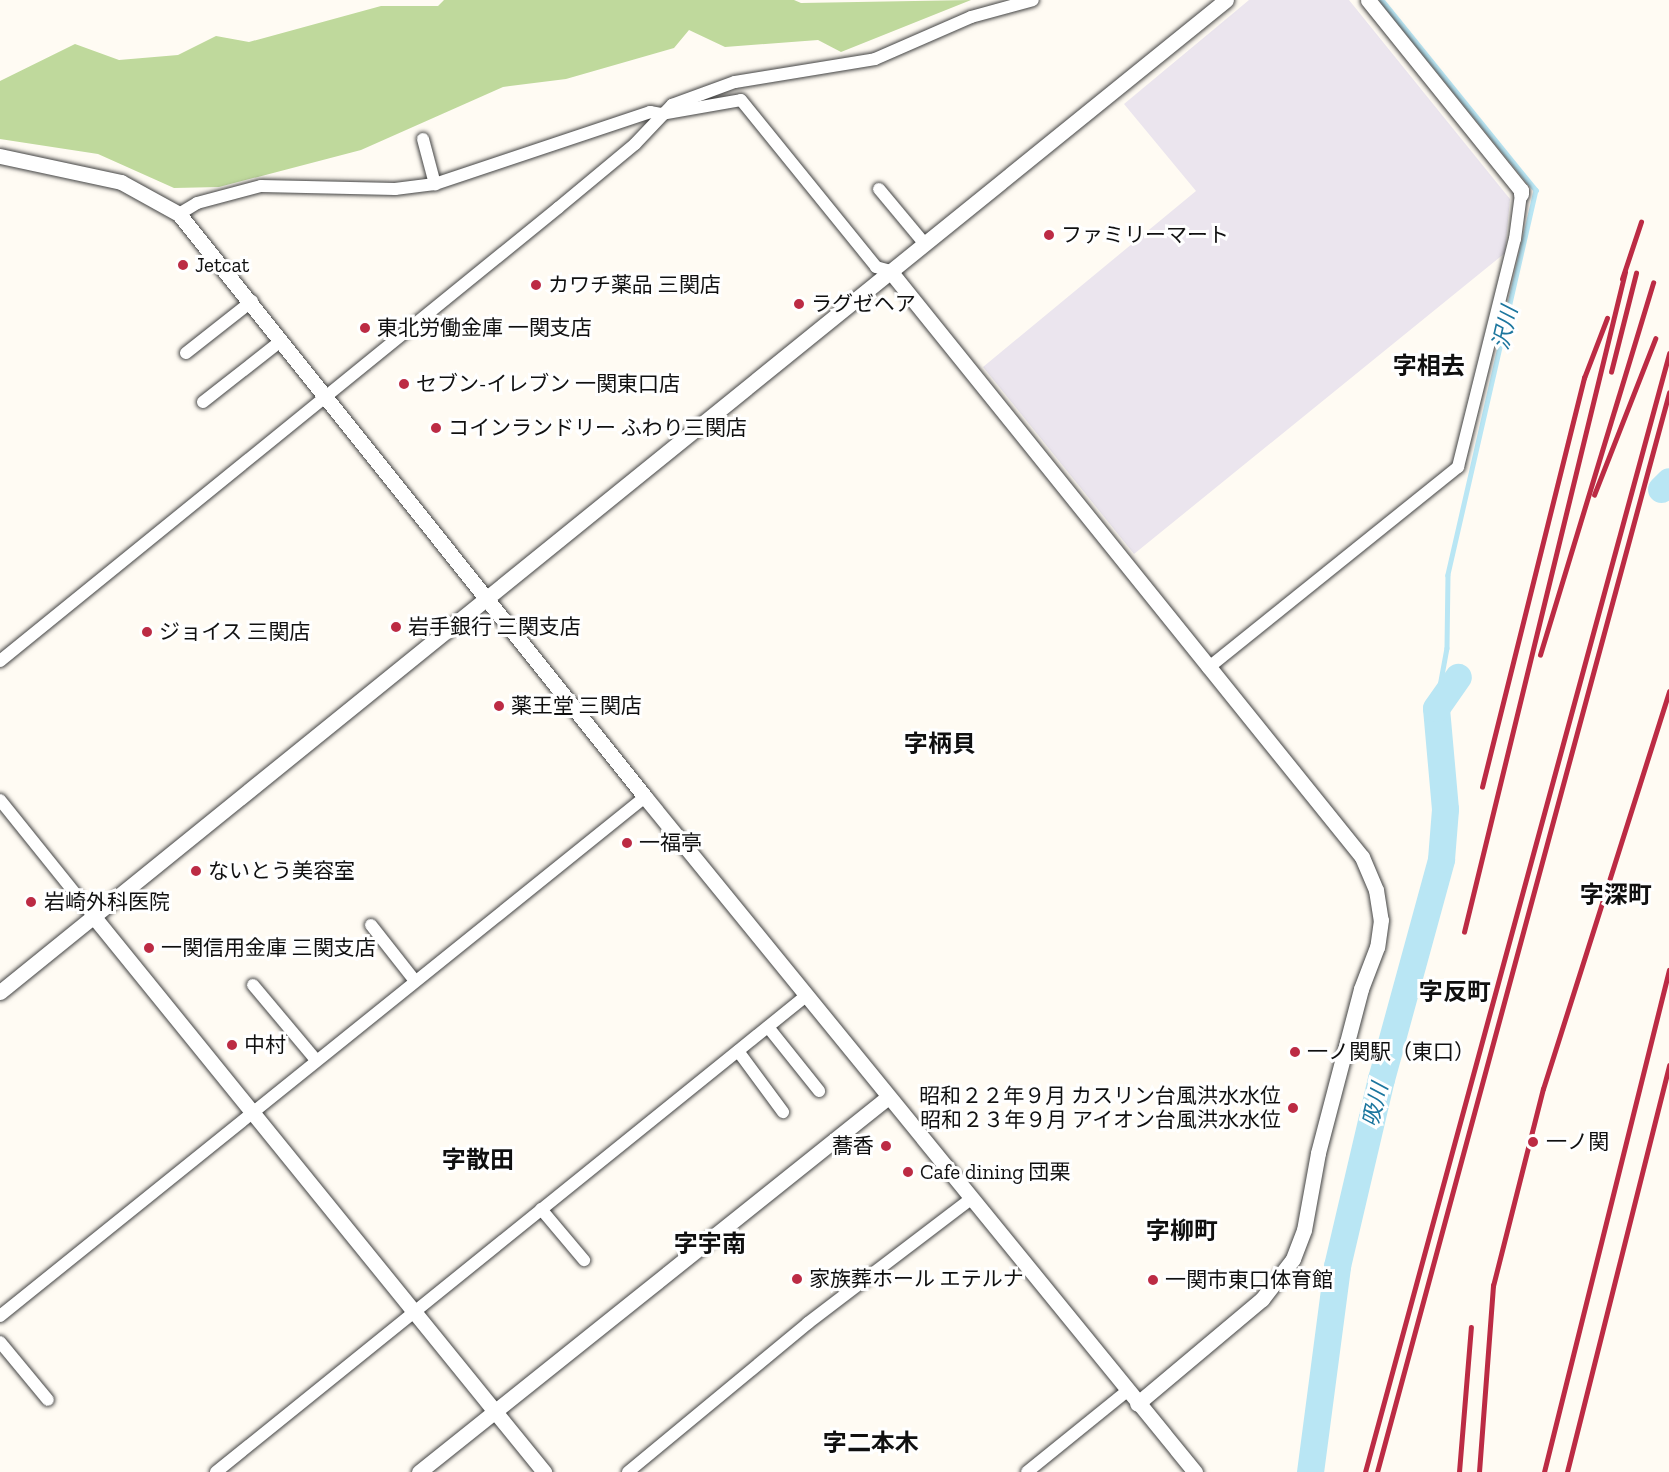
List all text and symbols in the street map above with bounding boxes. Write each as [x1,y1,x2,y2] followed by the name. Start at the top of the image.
[1061,222,1229,248] place label: ファミリーマート
[1042,228,1056,242] marker: ファミリーマート
[195,252,249,278] place label: Jetcat
[176,258,190,272] marker: Jetcat
[548,272,721,298] place label: カワチ薬品 三関店
[529,278,543,292] marker: カワチ薬品 三関店
[811,291,916,317] place label: ラグゼヘア
[792,297,806,311] marker: ラグゼヘア
[1487,304,1523,352] water label: 沢川
[377,315,592,341] place label: 東北労働金庫 一関支店
[358,321,372,335] marker: 東北労働金庫 一関支店
[1393,352,1465,380] district label: 字相去
[416,371,680,397] place label: セブン-イレブン 一関東口店
[397,377,411,391] marker: セブン-イレブン 一関東口店
[448,415,747,441] place label: コインランドリー ふわり三関店
[429,421,443,435] marker: コインランドリー ふわり三関店
[408,614,581,640] place label: 岩手銀行 三関支店
[159,619,311,645] place label: ジョイス 三関店
[389,620,403,634] marker: 岩手銀行 三関支店
[140,625,154,639] marker: ジョイス 三関店
[511,693,642,719] place label: 薬王堂 三関店
[492,699,506,713] marker: 薬王堂 三関店
[904,730,976,758] district label: 字柄貝
[639,830,702,856] place label: 一福亭
[620,836,634,850] marker: 一福亭
[208,858,355,884] place label: ないとう美容室
[189,864,203,878] marker: ないとう美容室
[1580,881,1652,909] district label: 字深町
[44,889,170,915] place label: 岩崎外科医院
[22,893,40,911] marker: 岩崎外科医院
[161,935,376,961] place label: 一関信用金庫 三関支店
[142,941,156,955] marker: 一関信用金庫 三関支店
[1419,978,1491,1006] district label: 字反町
[244,1032,286,1058] place label: 中村
[225,1038,239,1052] marker: 中村
[1307,1039,1475,1065] place label: 一ノ関駅（東口）
[1288,1045,1302,1059] marker: 一ノ関駅（東口）
[1357,1080,1393,1130] water label: 吸川
[919,1083,1281,1133] place label: 昭和２２年９月 カスリン台風洪水水位 昭和２３年９月 アイオン台風洪水水位
[1286,1101,1300,1115] marker: 昭和２２年９月 カスリン台風洪水水位 昭和２３年９月 アイオン台風洪水水位
[1546,1129,1609,1155] place label: 一ノ関
[832,1133,874,1159] place label: 蕎香
[1524,1133,1542,1151] marker: 一ノ関
[879,1139,893,1153] marker: 蕎香
[442,1146,514,1174] district label: 字散田
[920,1159,1071,1185] place label: Cafe dining 団栗
[901,1165,915,1179] marker: Cafe dining 団栗
[1146,1217,1218,1245] district label: 字柳町
[674,1230,746,1258] district label: 字宇南
[809,1266,1024,1292] place label: 家族葬ホール エテルナ
[1165,1267,1333,1293] place label: 一関市東口体育館
[790,1272,804,1286] marker: 家族葬ホール エテルナ
[1146,1273,1160,1287] marker: 一関市東口体育館
[823,1429,919,1457] district label: 字二本木

